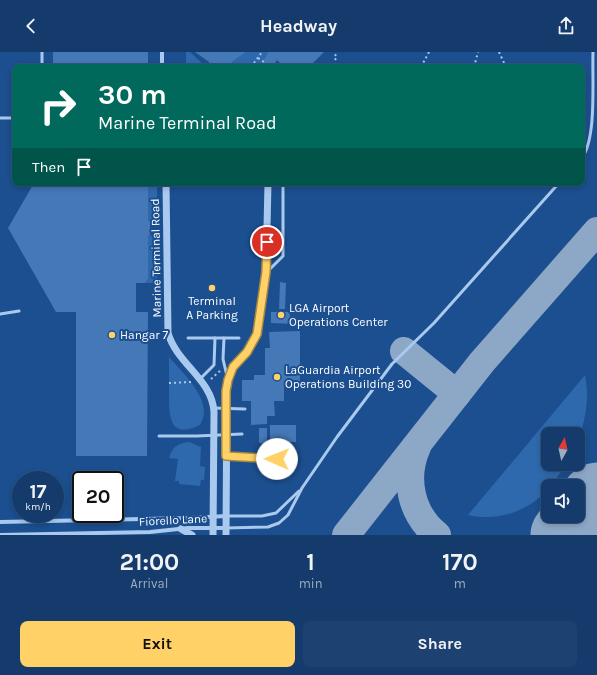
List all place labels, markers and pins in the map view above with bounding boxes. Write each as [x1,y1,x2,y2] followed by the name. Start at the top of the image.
[250,225,284,259] pin
[207,283,217,293] marker: Terminal A Parking
[186,294,238,322] place label: Terminal A Parking
[289,301,388,329] place label: LGA Airport Operations Center
[276,310,286,320] marker: LGA Airport Operations Center
[120,328,168,342] place label: Hangar 7
[107,330,117,340] marker: Hangar 7
[285,363,411,391] place label: LaGuardia Airport Operations Building 30
[272,372,282,382] marker: LaGuardia Airport Operations Building 30

